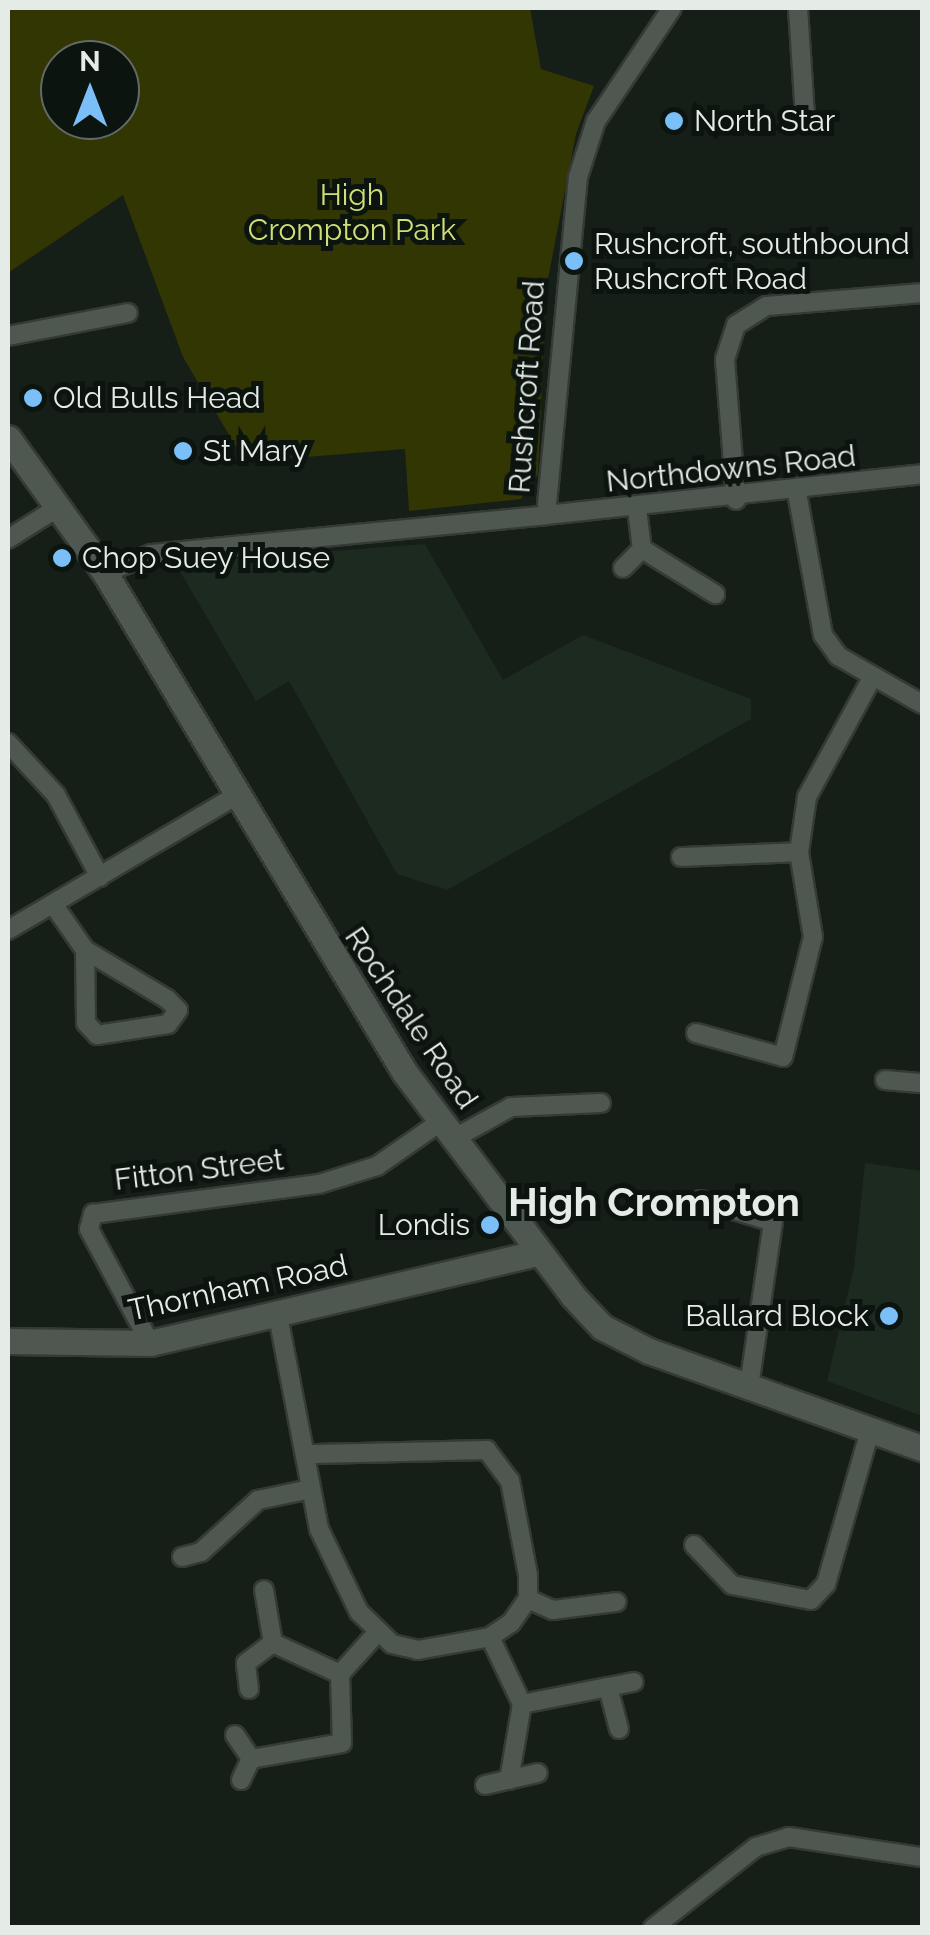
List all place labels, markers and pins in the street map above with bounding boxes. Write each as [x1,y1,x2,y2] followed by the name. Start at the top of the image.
[694,103,835,139] place label: North Star
[663,110,685,132] marker: North Star
[594,226,910,296] place label: Rushcroft, southbound Rushcroft Road
[563,250,585,272] marker: Rushcroft, southbound Rushcroft Road
[53,380,261,416] place label: Old Bulls Head
[22,387,44,409] marker: Old Bulls Head
[203,433,308,469] place label: St Mary
[172,440,194,462] marker: St Mary
[82,540,331,576] place label: Chop Suey House
[51,547,73,569] marker: Chop Suey House
[378,1207,470,1243] place label: Londis
[479,1214,501,1236] marker: Londis
[685,1298,869,1334] place label: Ballard Block
[878,1305,900,1327] marker: Ballard Block

